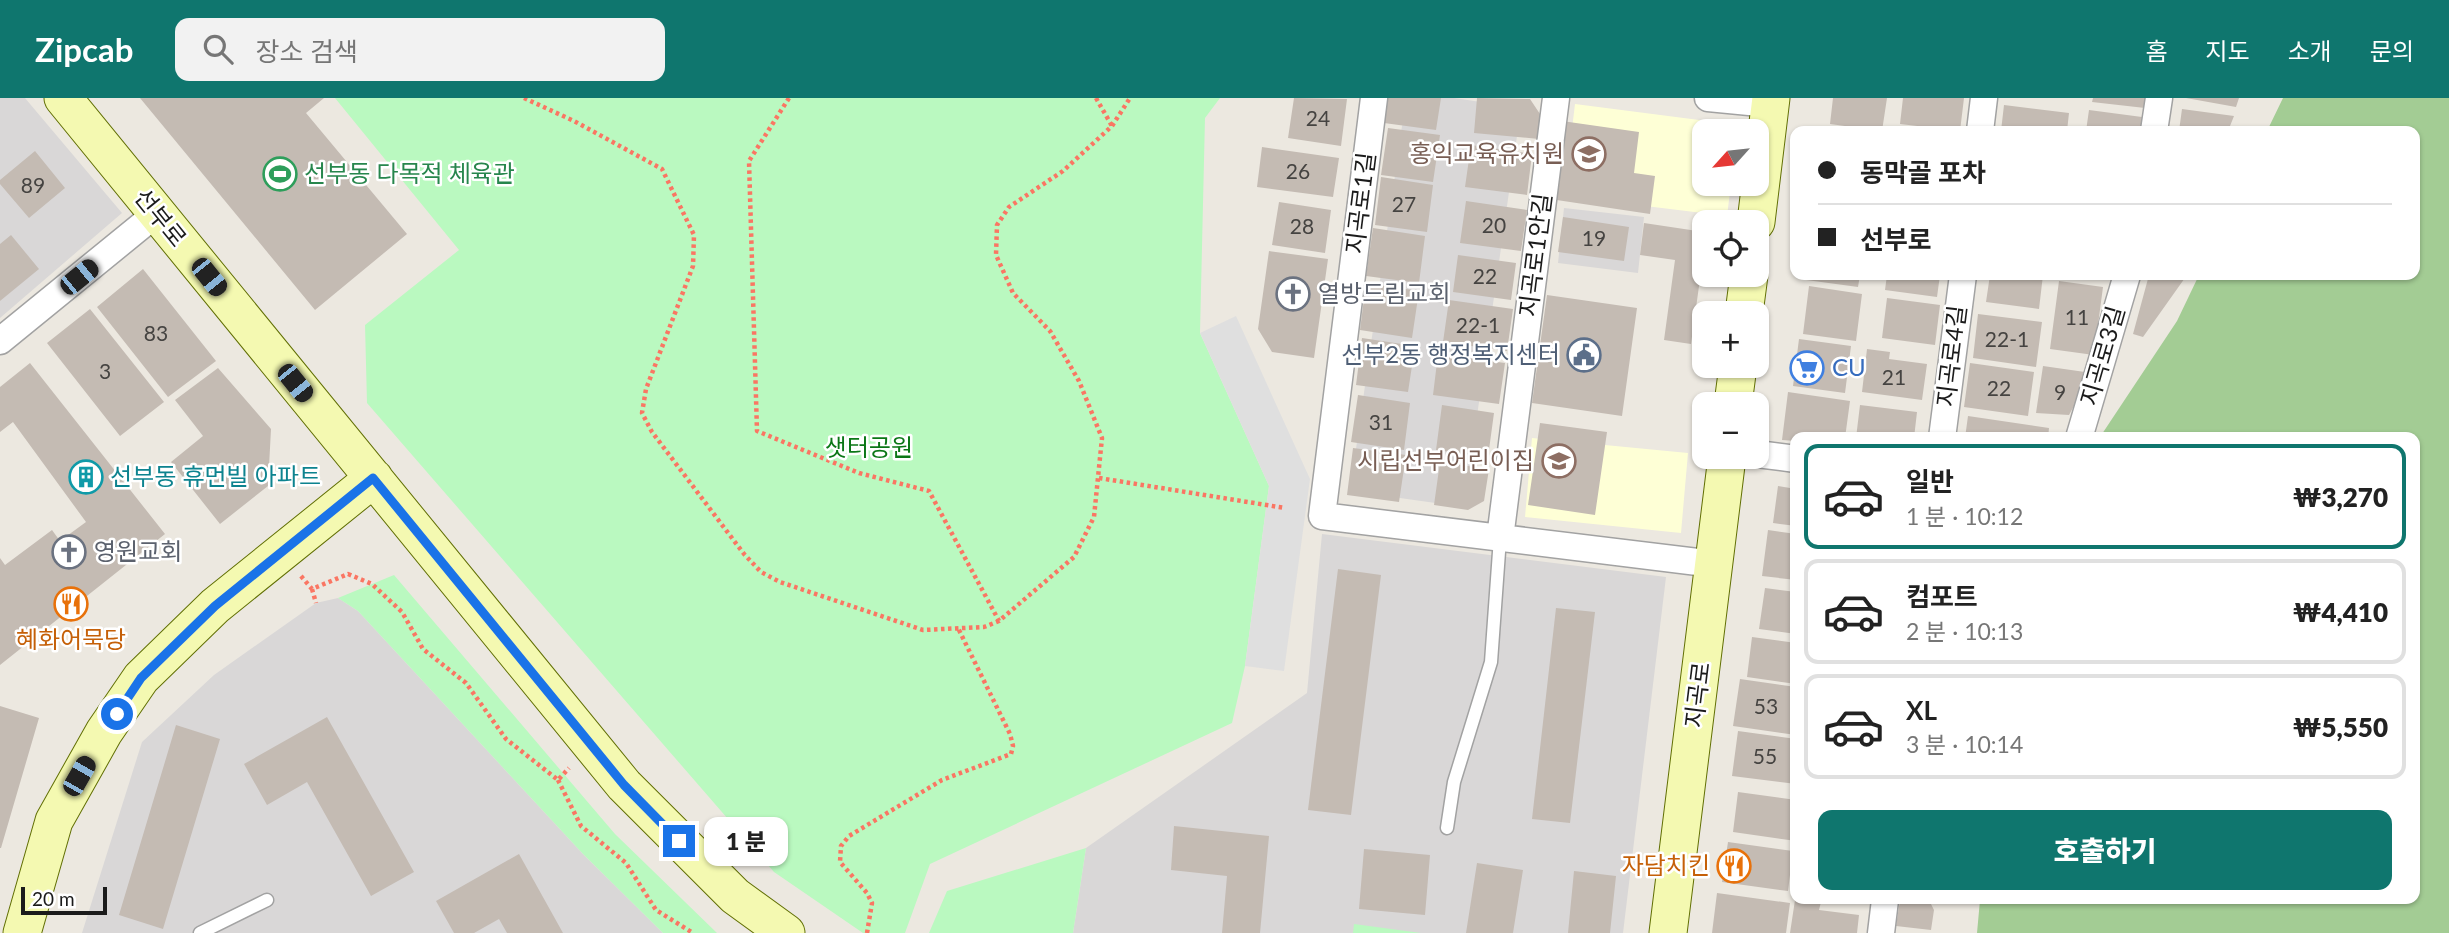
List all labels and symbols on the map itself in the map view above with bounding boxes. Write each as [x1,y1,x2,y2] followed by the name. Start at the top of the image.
[1306,105,1330,130] house number: 24
[1692,119,1769,196] north arrow
[1570,135,1608,173] school or university icon: 홍익교육유치원
[1409,138,1564,167] place label: 홍익교육유치원
[1339,150,1380,255] street label: 지곡로1길
[261,155,299,193] sports icon: 선부동 다목적 체육관
[304,158,515,187] place label: 선부동 다목적 체육관
[1286,158,1310,183] house number: 26
[21,172,45,197] house number: 89
[129,182,193,252] street label: 선부로
[1392,191,1416,216] house number: 27
[1513,191,1556,318] street label: 지곡로1안길
[1482,212,1506,237] house number: 20
[1290,213,1314,238] house number: 28
[1582,225,1606,250] house number: 19
[188,254,231,300] car
[57,256,102,298] car
[1473,263,1497,288] house number: 22
[1274,275,1312,313] church icon: 열방드림교회
[1318,278,1450,307] place label: 열방드림교회
[2074,302,2130,409] street label: 지곡로3길
[1930,303,1971,408] street label: 지곡로4길
[2065,304,2089,329] house number: 11
[1456,312,1500,337] house number: 22-1
[144,320,168,345] house number: 83
[1985,326,2029,351] house number: 22-1
[1565,336,1603,374] public building icon: 선부2동 행정복지센터
[1341,339,1560,368] place label: 선부2동 행정복지센터
[1788,349,1826,387] supermarket icon: CU
[1832,352,1866,381] place label: CU
[99,358,111,383] house number: 3
[274,360,317,406] car
[1882,364,1906,389] house number: 21
[1987,375,2011,400] house number: 22
[2054,379,2066,404] house number: 9
[1369,409,1393,434] house number: 31
[825,432,913,461] park label: 샛터공원
[1540,442,1578,480] school or university icon: 시립선부어린이집
[1357,445,1534,474] place label: 시립선부어린이집
[67,458,105,496] building icon: 선부동 휴먼빌 아파트
[110,461,321,490] place label: 선부동 휴먼빌 아파트
[50,533,88,571] church icon: 영원교회
[94,536,182,565] place label: 영원교회
[52,585,90,623] restaurant icon: 혜화어묵당
[16,624,126,653] place label: 혜화어묵당
[1678,660,1715,729] street label: 지곡로
[1754,693,1778,718] house number: 53
[101,698,133,730] route start
[1753,743,1777,768] house number: 55
[60,753,99,799] car
[704,816,788,866] callout: 1 분
[663,825,695,857] route end
[1715,847,1753,885] restaurant icon: 자담치킨
[1622,850,1710,879] place label: 자담치킨
[21,884,107,916] scale bar

